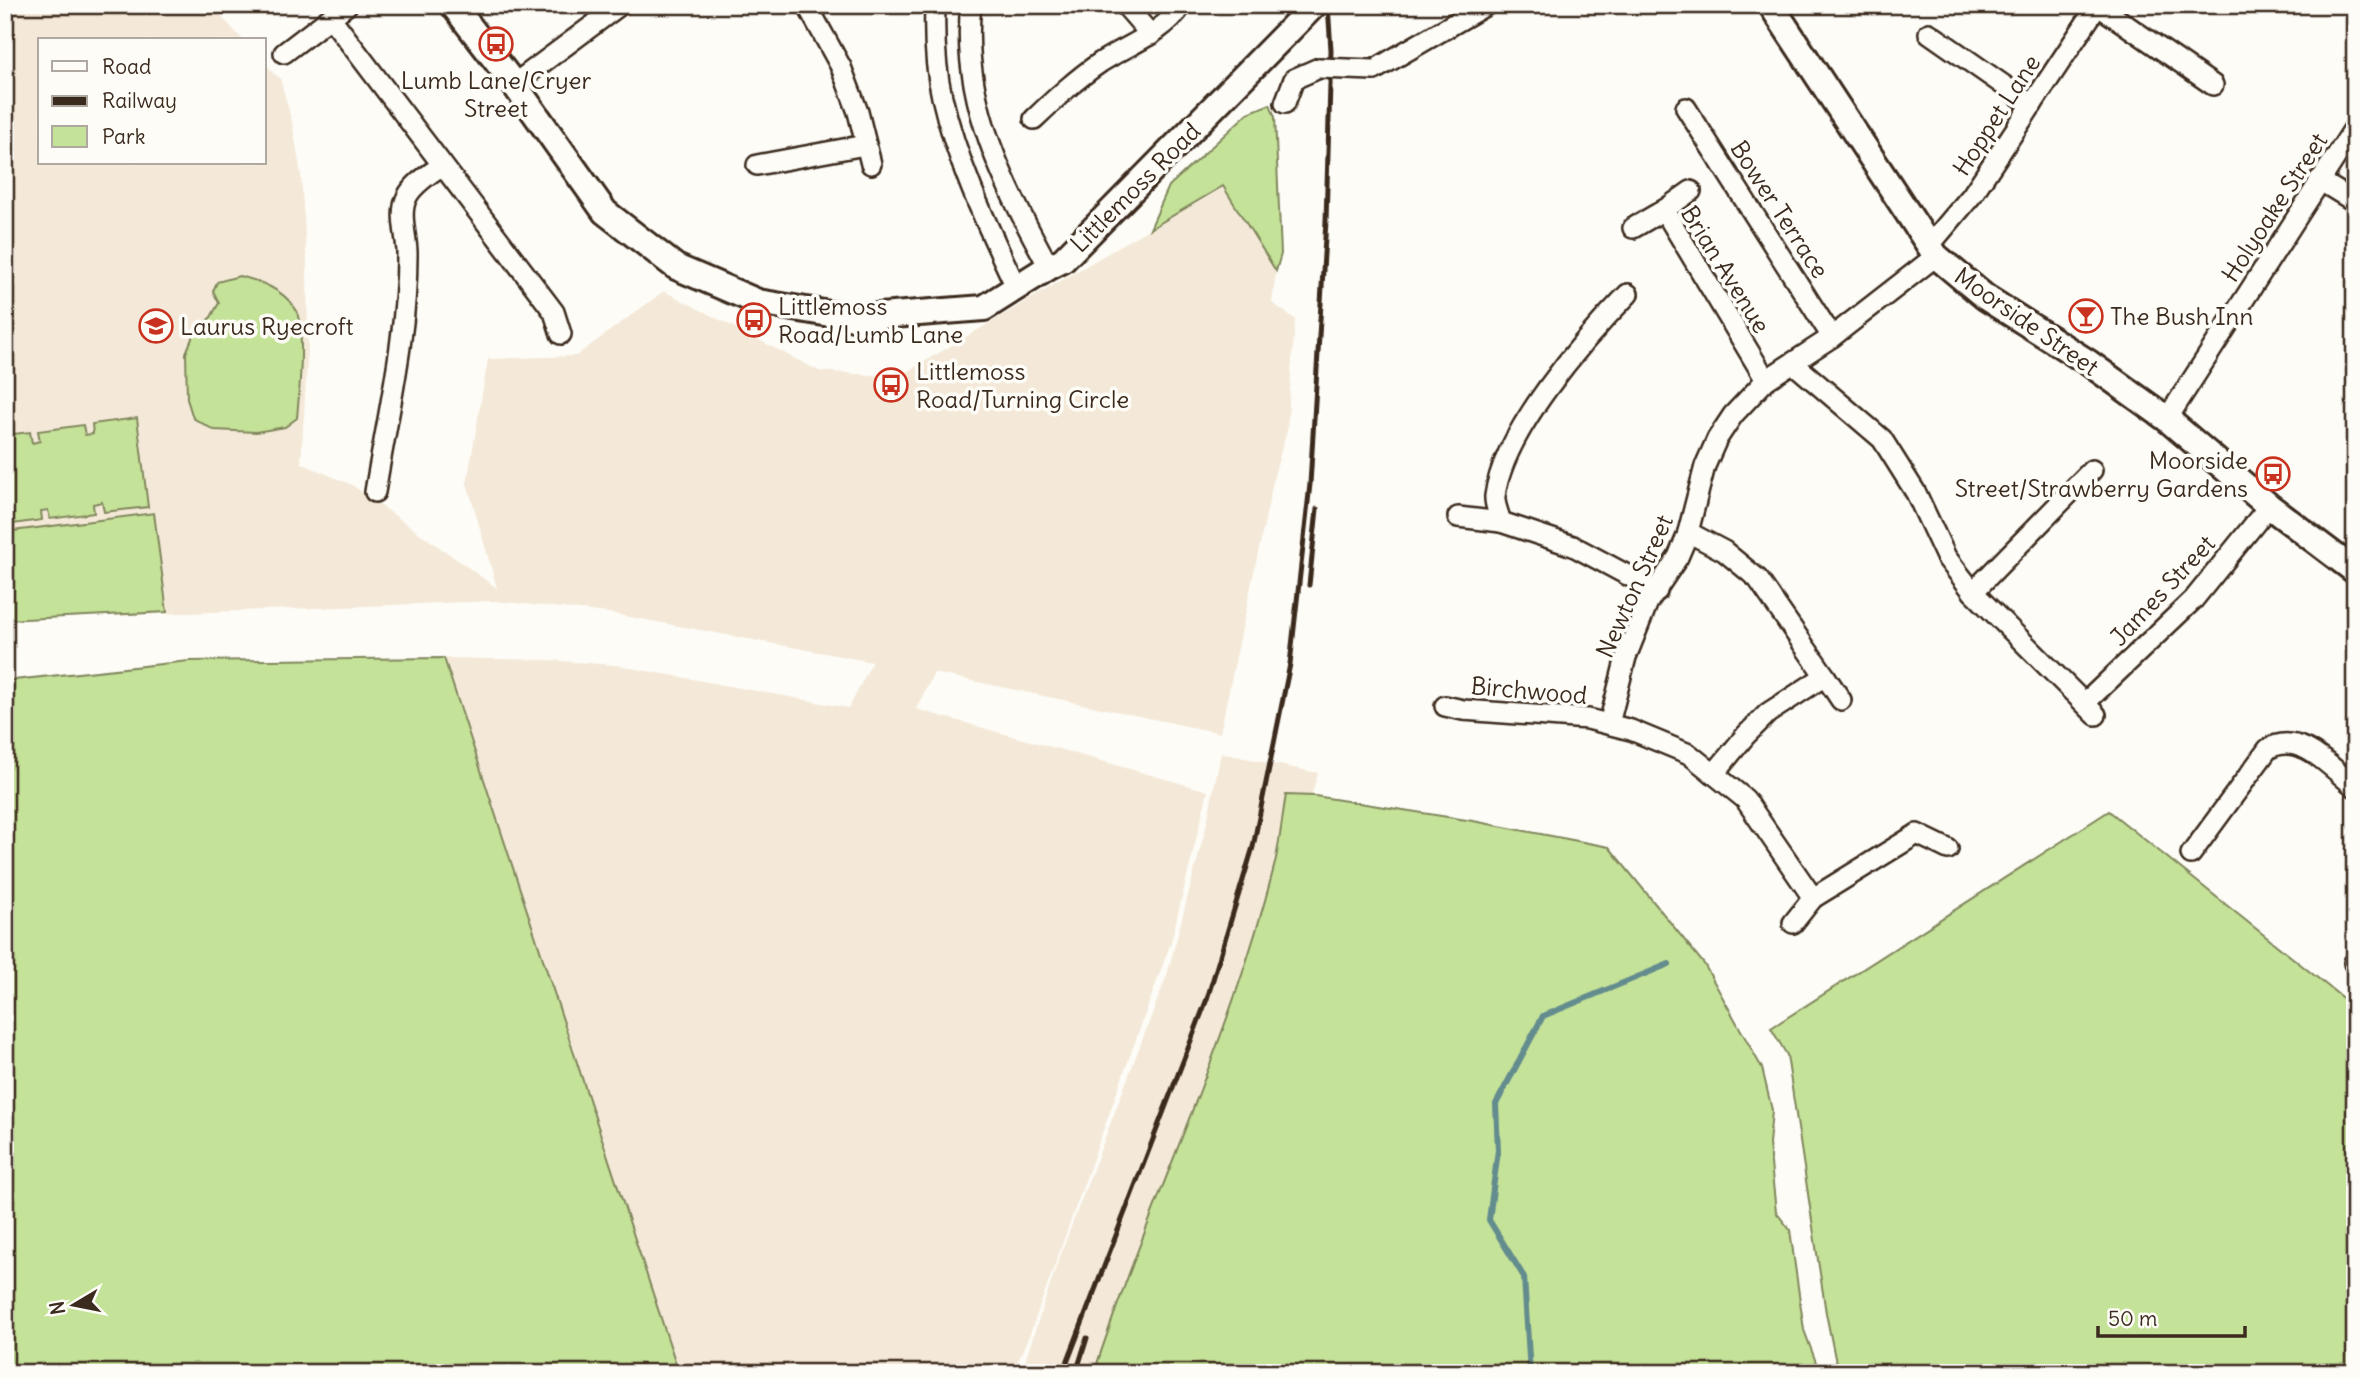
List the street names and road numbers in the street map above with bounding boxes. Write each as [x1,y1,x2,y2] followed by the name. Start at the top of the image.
[1946,49,2046,181] street label: Hoppet Lane
[1064,116,1206,258] street label: Littlemoss Road
[2215,127,2333,287] street label: Holyoake Street
[1724,135,1836,283] street label: Bower Terrace
[1675,200,1777,338] street label: Brian Avenue
[1949,260,2105,382] street label: Moorside Street
[1589,510,1679,662] street label: Newton Street
[2103,528,2221,652] street label: James Street
[1470,670,1588,710] street label: Birchwood

